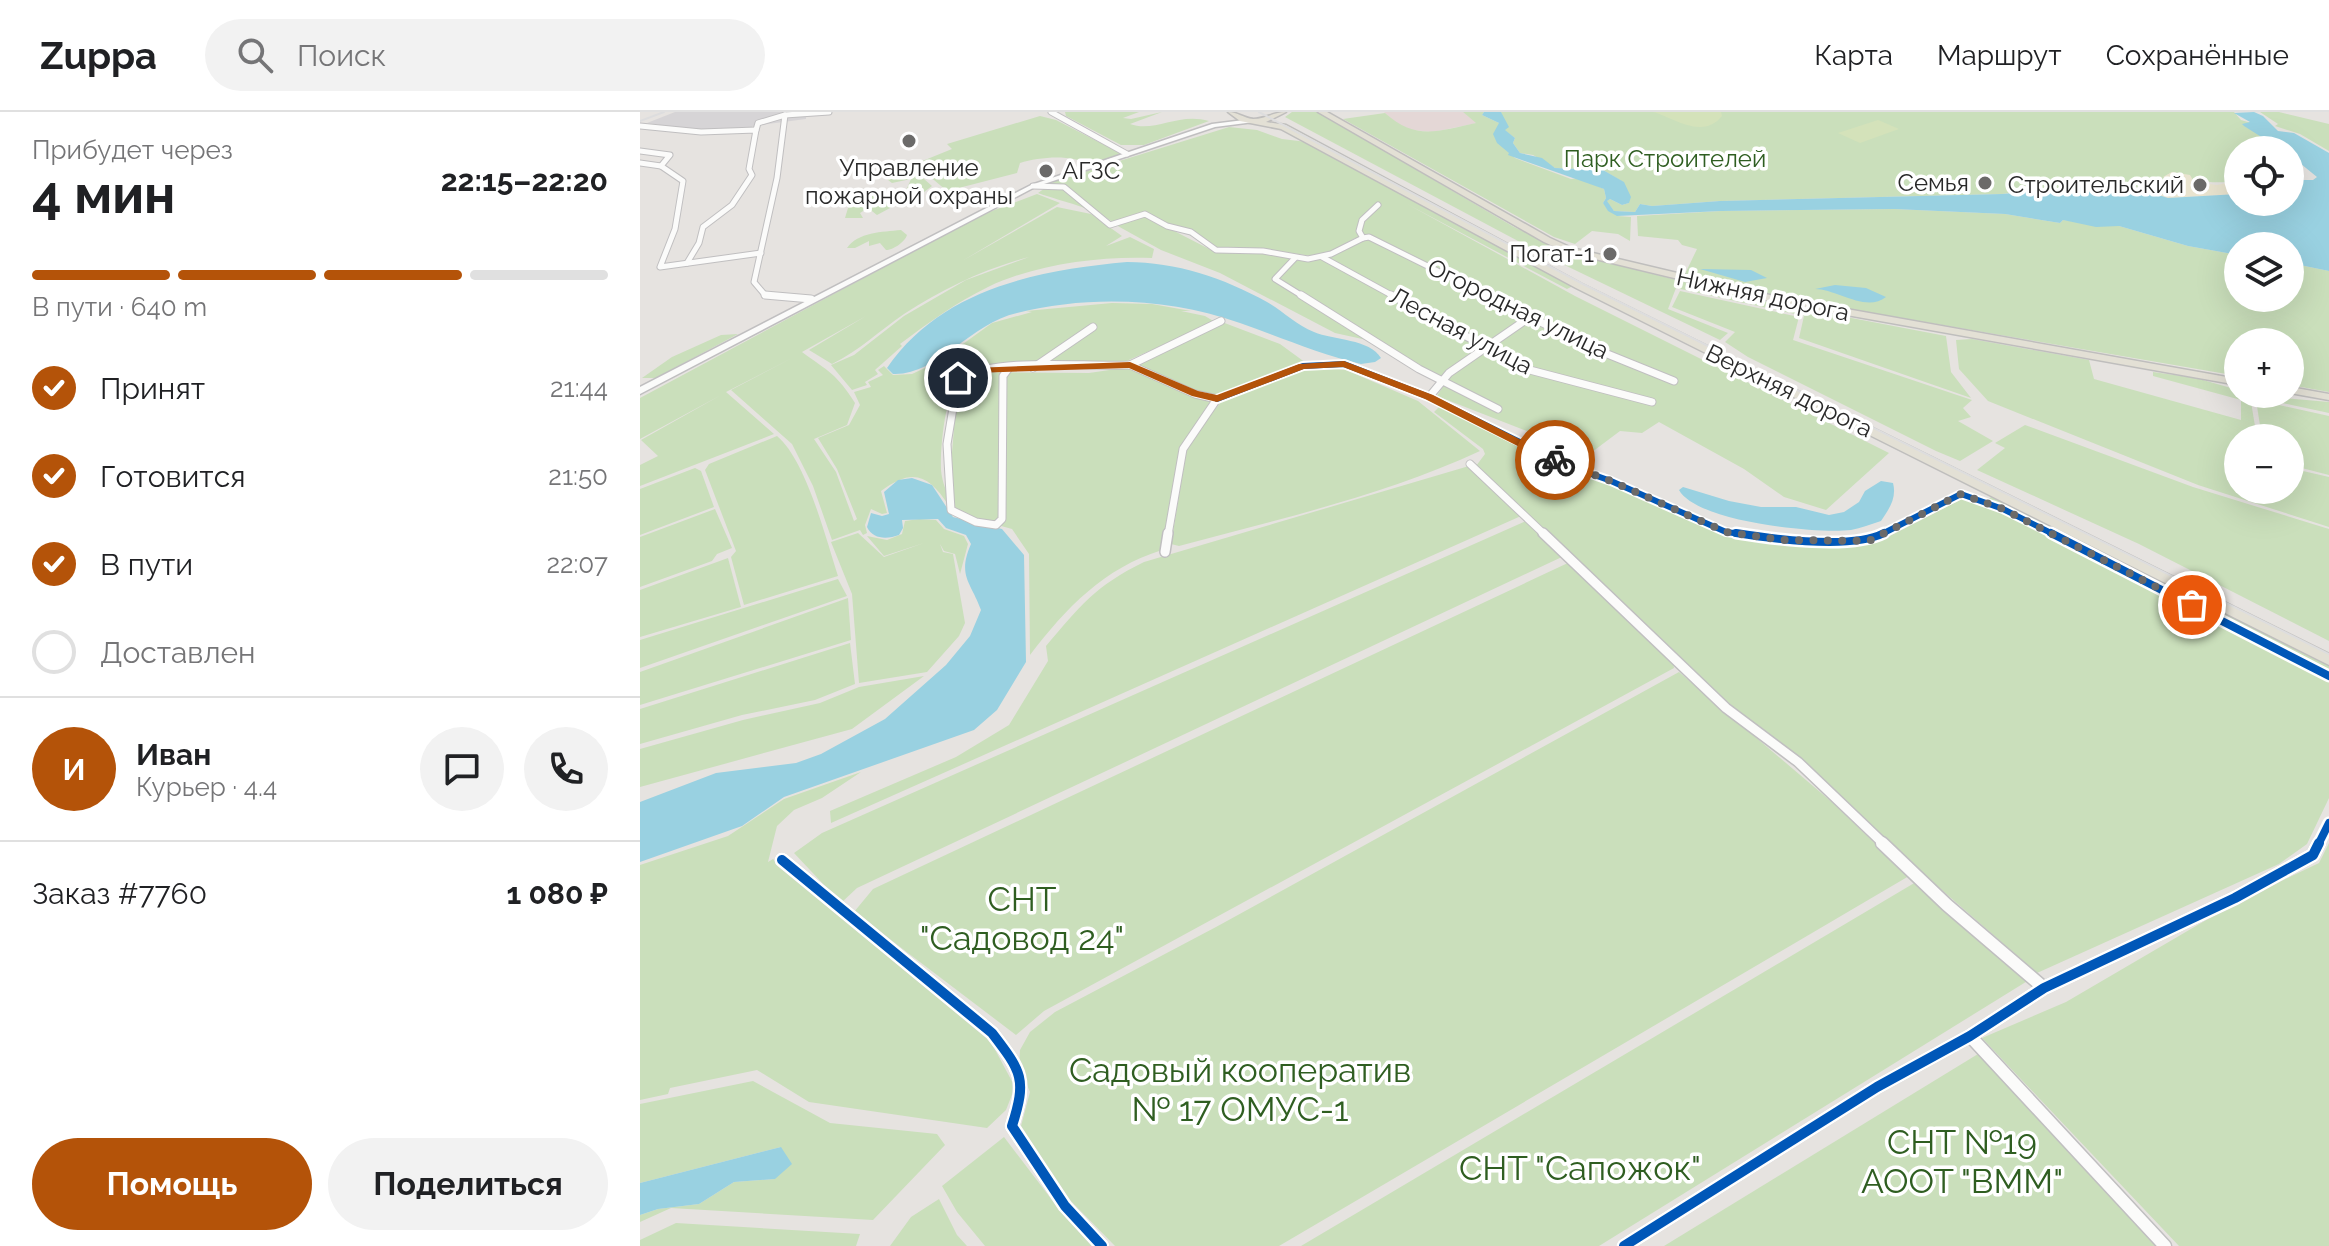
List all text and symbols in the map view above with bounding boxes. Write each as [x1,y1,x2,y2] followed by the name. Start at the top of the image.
[205,19,765,91] search box
[40,33,157,78] text: Zuppa
[233,33,277,77] icon: search
[297,38,386,73] text: Поиск
[1814,39,1893,72] text: Карта
[1937,39,2062,72] text: Маршрут
[2106,39,2289,72] text: Сохранённые
[900,132,918,150] marker: Управление пожарной охраны
[32,135,233,165] text: Прибудет через
[2224,136,2304,504] map controls
[2224,136,2304,216] button: locate
[1564,144,1766,173] park label: Парк Строителей
[805,153,1013,210] place label: Управление пожарной охраны
[1062,156,1120,185] place label: АГЗС
[1037,162,1055,180] marker: АГЗС
[441,163,608,198] text: 22:15–22:20
[32,164,175,225] text: 4 мин
[1897,168,1969,197] place label: Семья
[2008,170,2184,199] place label: Строительский
[1976,174,1994,192] marker: Семья
[2191,176,2209,194] marker: Строительский
[2224,232,2304,312] button: layers
[1509,239,1594,268] place label: Погат-1
[1601,245,1619,263] marker: Погат-1
[1423,252,1613,365] street label: Огородная улица
[1674,262,1852,327] street label: Нижняя дорога
[1385,281,1538,380] street label: Лесная улица
[32,292,207,322] text: В пути · 640 m
[2224,328,2304,408] button: +
[1701,338,1877,443] street label: Верхняя дорога
[924,344,992,412] pin
[936,356,980,400] icon: home
[32,366,76,410] icon: check
[100,371,205,406] text: Принят
[550,373,608,403] text: 21:44
[1515,420,1595,500] courier
[2224,424,2304,504] button: −
[1533,438,1577,482] icon: bike
[32,454,76,498] icon: check
[100,459,246,494] text: Готовится
[548,461,608,491] text: 21:50
[32,542,76,586] icon: check
[100,547,193,582] text: В пути
[546,549,608,579] text: 22:07
[2158,571,2226,639] pin
[2170,583,2214,627] icon: bag
[100,635,256,670] text: Доставлен
[420,727,504,811] button: chat
[524,727,608,811] button: phone
[136,737,211,772] text: Иван
[62,752,86,787] text: И
[136,772,277,802] text: Курьер · 4.4
[32,876,207,911] text: Заказ #7760
[506,876,608,911] text: 1 080 ₽
[920,879,1124,958] park label: СНТ "Садовод 24"
[1069,1050,1411,1129] park label: Садовый кооператив № 17 ОМУС-1
[1861,1122,2063,1201] park label: СНТ №19 АООТ "ВММ"
[32,1138,312,1230] button: Помощь
[328,1138,608,1230] button: Поделиться
[1459,1148,1701,1188] park label: СНТ "Сапожок"

